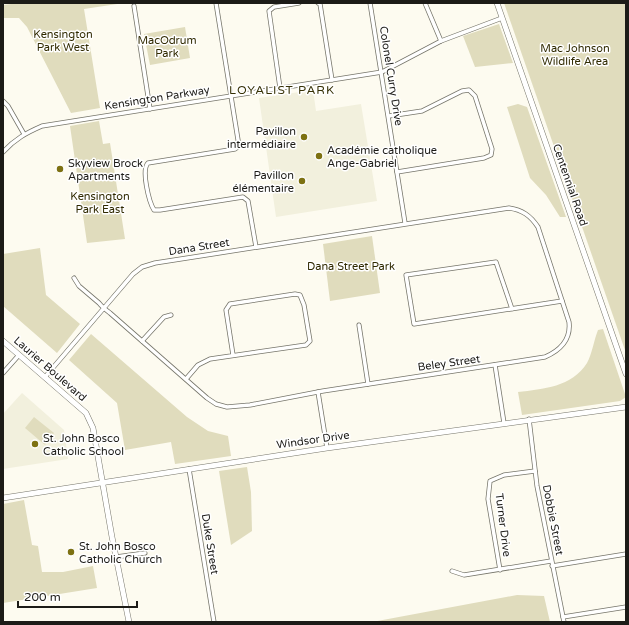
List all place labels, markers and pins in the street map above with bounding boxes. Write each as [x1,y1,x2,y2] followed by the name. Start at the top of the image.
[227,125,296,151] place label: Pavillon intermédiaire
[299,132,309,142] marker: Pavillon intermédiaire
[327,144,437,170] place label: Académie catholique Ange-Gabriel
[314,151,324,161] marker: Académie catholique Ange-Gabriel
[68,157,143,183] place label: Skyview Brock Apartments
[55,164,65,174] marker: Skyview Brock Apartments
[233,169,294,195] place label: Pavillon élémentaire
[297,176,307,186] marker: Pavillon élémentaire
[43,432,124,458] place label: St. John Bosco Catholic School
[30,439,40,449] marker: St. John Bosco Catholic School
[79,540,162,566] place label: St. John Bosco Catholic Church
[66,547,76,557] marker: St. John Bosco Catholic Church

